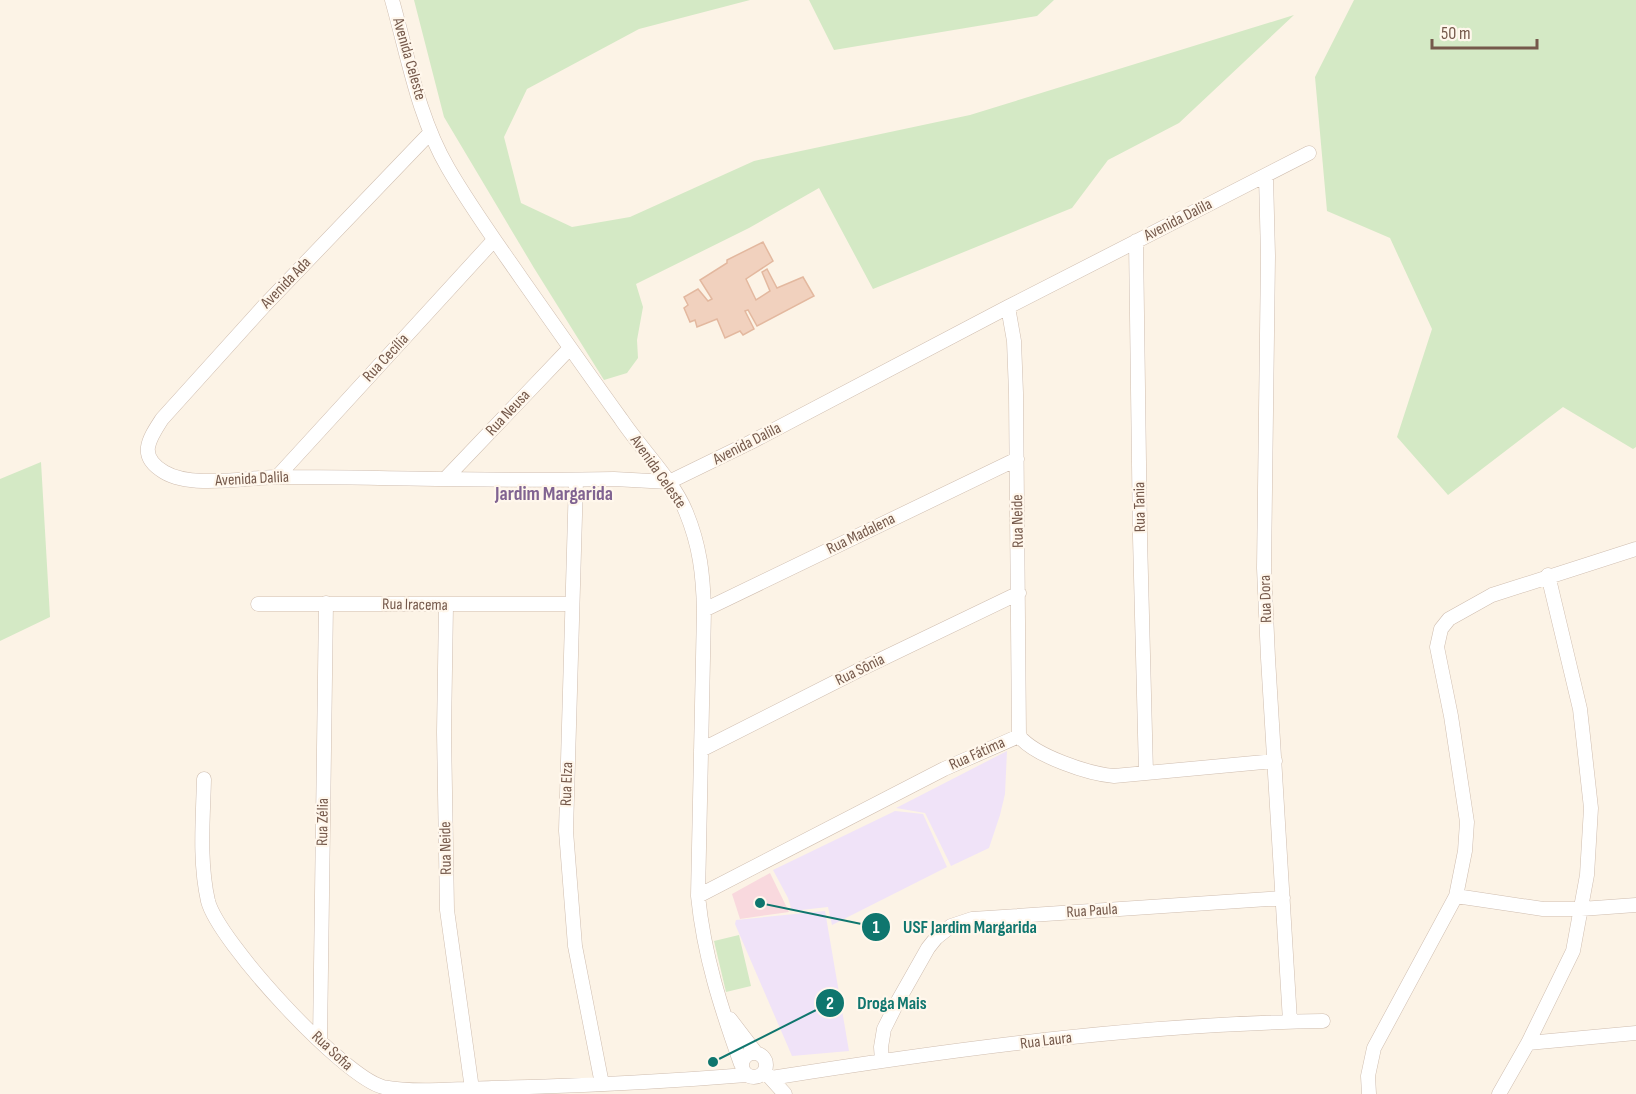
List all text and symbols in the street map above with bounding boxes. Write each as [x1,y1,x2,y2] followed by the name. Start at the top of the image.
[1432,12,1537,50] scale bar
[388,15,430,102] street label: Avenida Celeste
[1441,23,1471,44] text: 50 m
[1140,195,1215,246] street label: Avenida Dalila
[256,253,315,313] street label: Avenida Ada
[359,330,413,386] street label: Rua Cecília
[482,386,534,440] street label: Rua Neusa
[709,419,784,470] street label: Avenida Dalila
[625,431,690,512] street label: Avenida Celeste
[214,468,289,490] street label: Avenida Dalila
[494,482,613,506] district label: Jardim Margarida
[1130,482,1150,532] street label: Rua Tania
[1008,494,1028,548] street label: Rua Neide
[824,509,898,559] street label: Rua Madalena
[1256,575,1276,623] street label: Rua Dora
[382,595,448,615] street label: Rua Iracema
[832,650,888,690] street label: Rua Sônia
[946,733,1008,775] street label: Rua Fátima
[557,762,577,806] street label: Rua Elza
[313,798,333,846] street label: Rua Zélia
[436,821,456,875] street label: Rua Neide
[1066,900,1118,922] street label: Rua Paula
[861,909,1049,945] callout: USF Jardim Margarida
[872,917,880,938] text: 1
[903,917,1037,938] text: USF Jardim Margarida
[815,985,938,1021] callout: Droga Mais
[826,993,834,1014] text: 2
[857,993,927,1014] text: Droga Mais
[307,1027,357,1075] street label: Rua Sofia
[1019,1028,1073,1054] street label: Rua Laura

